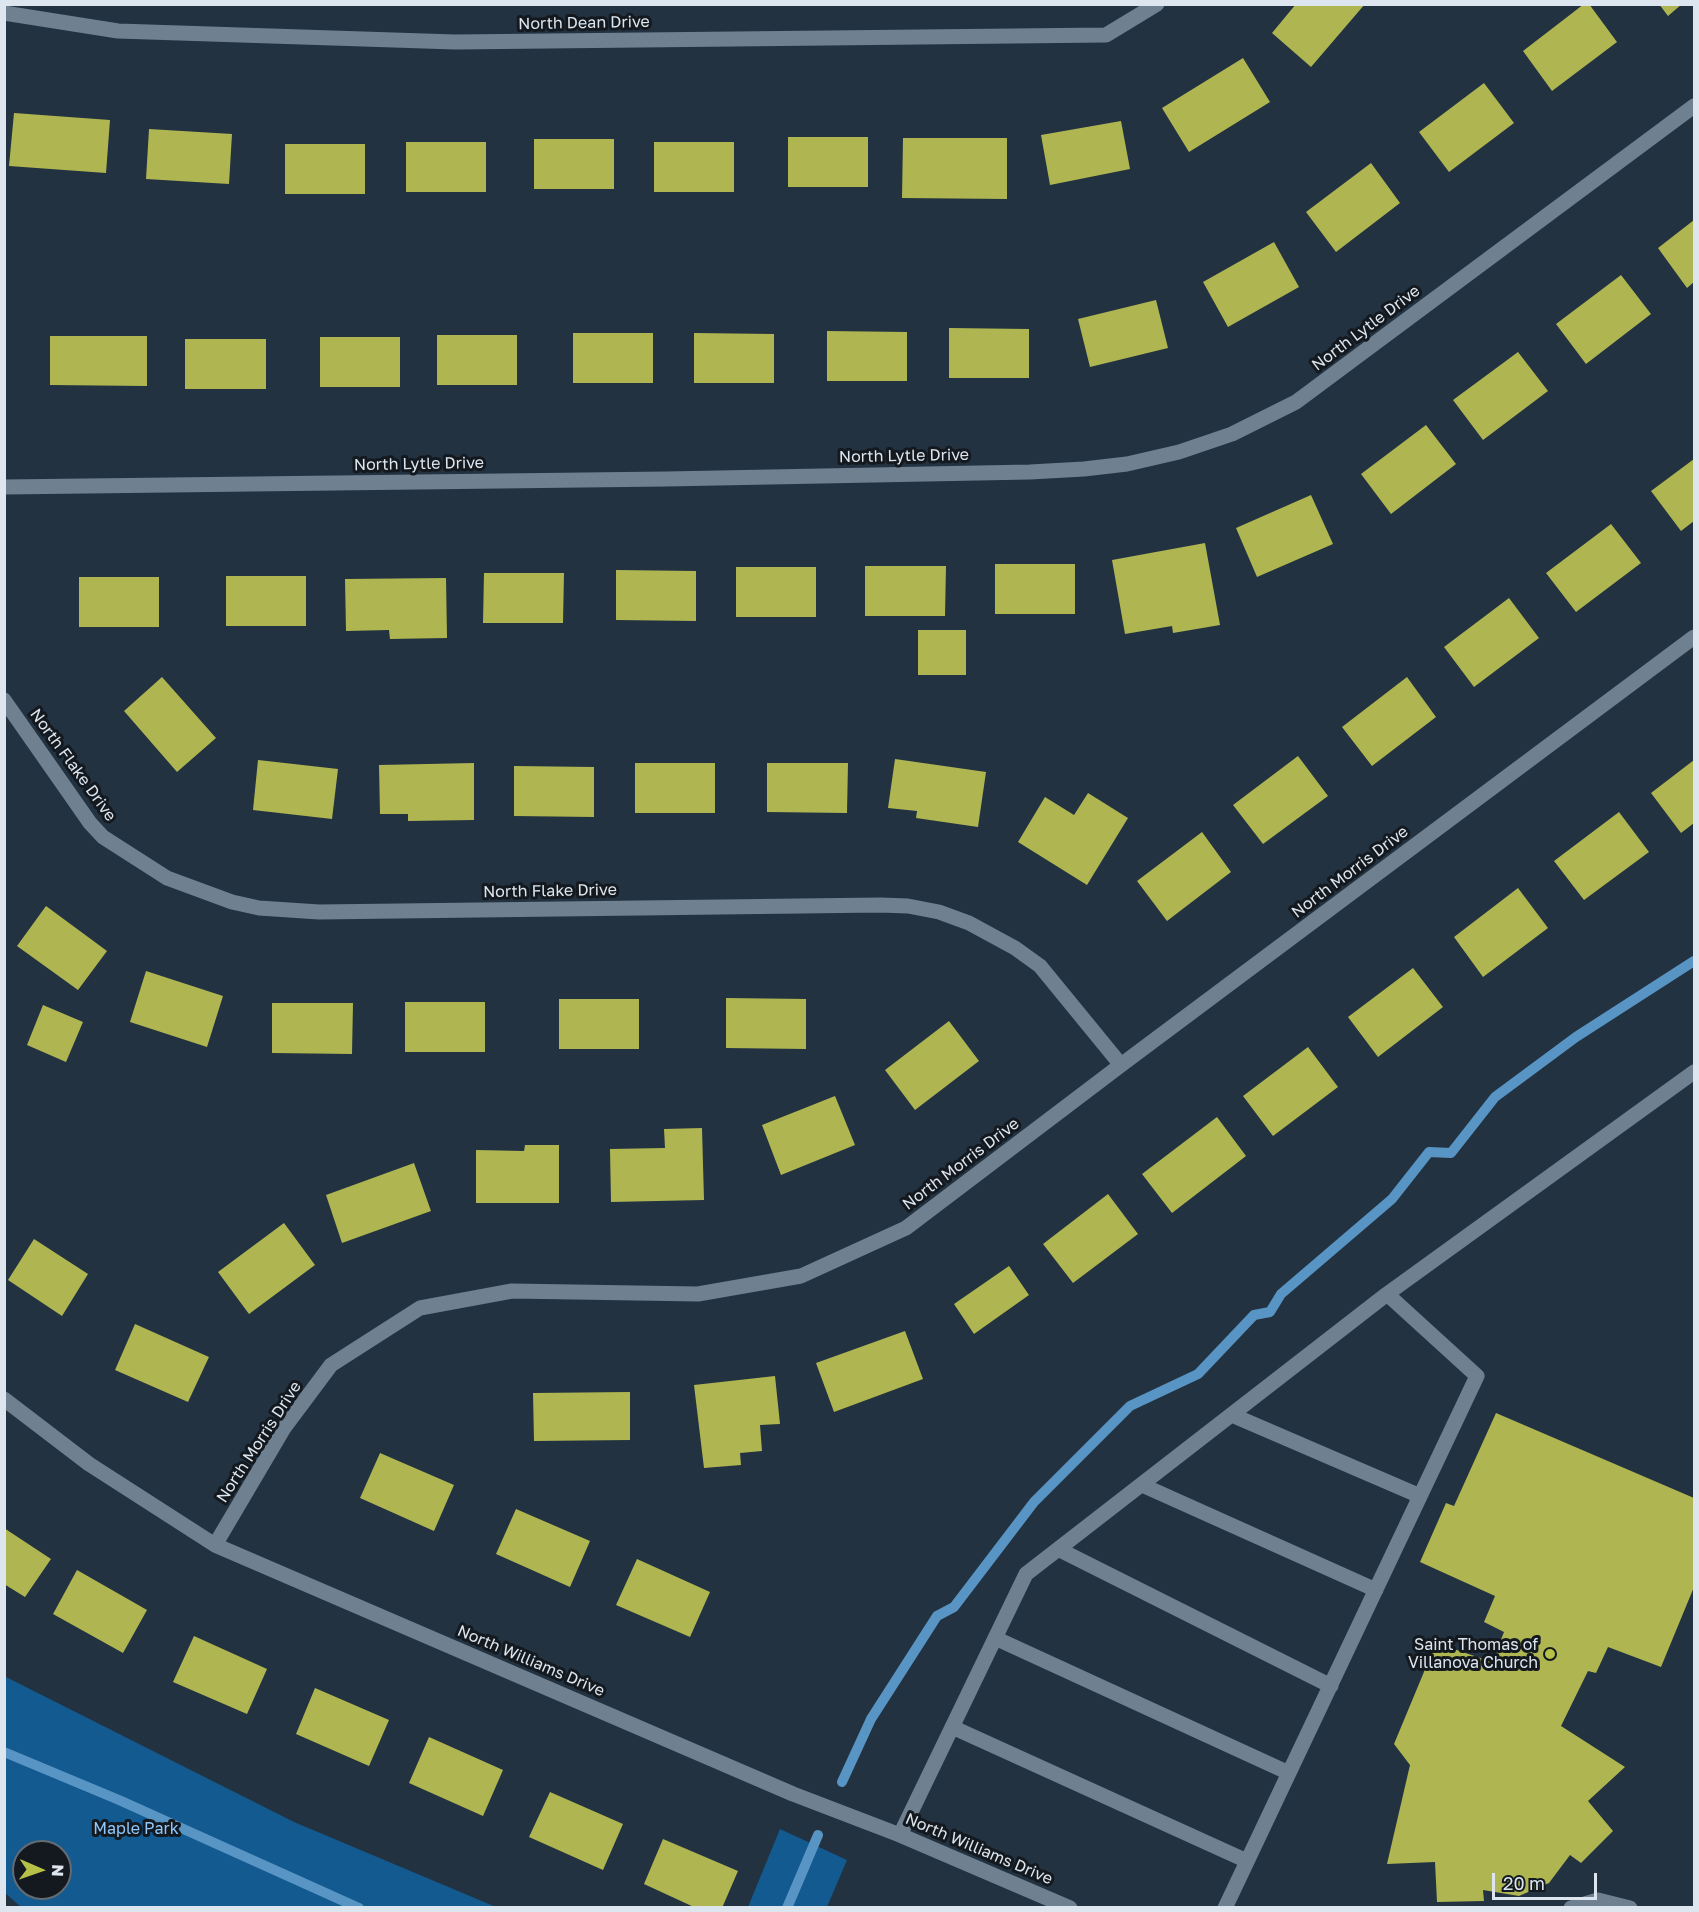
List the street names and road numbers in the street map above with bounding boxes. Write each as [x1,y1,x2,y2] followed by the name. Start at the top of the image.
[518,12,650,34] street label: North Dean Drive
[1308,281,1424,375] street label: North Lytle Drive
[839,445,969,467] street label: North Lytle Drive
[354,453,484,475] street label: North Lytle Drive
[26,705,120,825] street label: North Flake Drive
[1288,822,1412,922] street label: North Morris Drive
[483,880,617,902] street label: North Flake Drive
[899,1114,1023,1214] street label: North Morris Drive
[213,1378,305,1506] street label: North Morris Drive
[454,1621,608,1701] street label: North Williams Drive
[902,1809,1056,1889] street label: North Williams Drive

